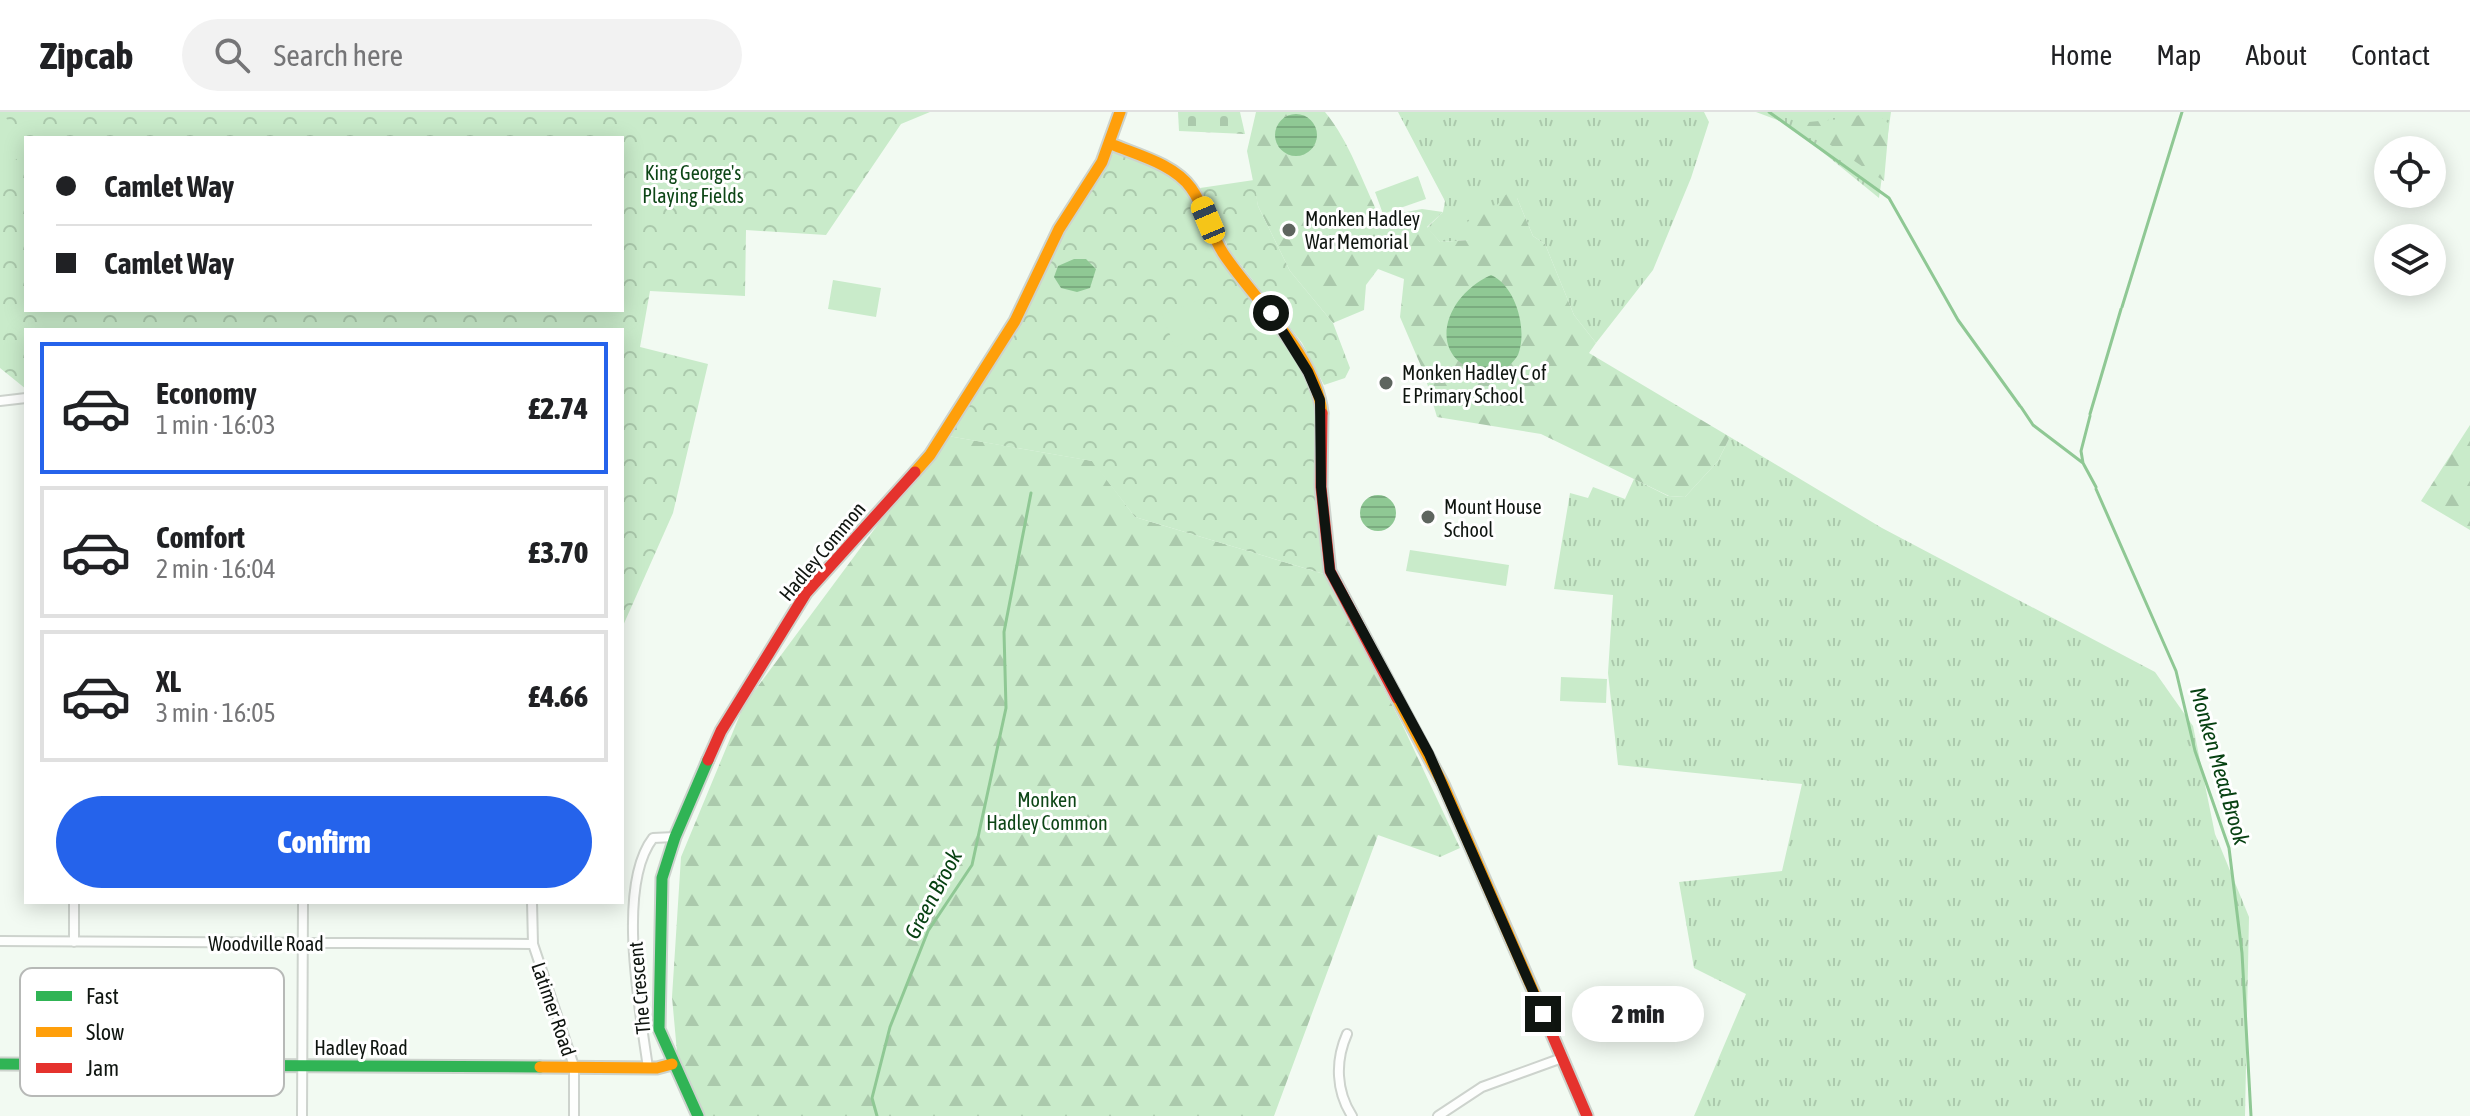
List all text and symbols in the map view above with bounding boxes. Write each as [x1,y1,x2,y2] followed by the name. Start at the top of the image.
[182,19,742,91] search box
[210,33,254,77] icon: search
[40,34,134,77] text: Zipcab
[274,38,403,72] text: Search here
[2050,39,2112,71] text: Home
[2156,39,2201,71] text: Map
[2245,39,2307,71] text: About
[2351,39,2430,71] text: Contact
[2374,136,2446,296] map controls
[2374,136,2446,208] button: locate
[642,161,744,207] park label: King George's Playing Fields
[104,169,234,203] text: Camlet Way
[1188,193,1228,247] car
[1305,207,1420,253] place label: Monken Hadley War Memorial
[1280,221,1298,239] marker: Monken Hadley War Memorial
[2374,224,2446,296] button: layers
[104,246,234,280] text: Camlet Way
[1253,295,1289,331] route start
[1402,361,1547,407] place label: Monken Hadley C of E Primary School
[60,372,132,444] icon: car
[1377,374,1395,392] marker: Monken Hadley C of E Primary School
[156,376,257,410] text: Economy
[528,391,588,425] text: £2.74
[156,410,276,440] text: 1 min · 16:03
[1444,495,1541,541] place label: Mount House School
[774,497,870,605] street label: Hadley Common
[1419,508,1437,526] marker: Mount House School
[60,516,132,588] icon: car
[156,520,245,554] text: Comfort
[528,535,588,569] text: £3.70
[156,554,276,584] text: 2 min · 16:04
[60,660,132,732] icon: car
[156,664,181,698] text: XL
[528,679,588,713] text: £4.66
[2185,684,2255,848] water label: Monken Mead Brook
[156,698,276,728] text: 3 min · 16:05
[986,788,1108,834] park label: Monken Hadley Common
[56,796,592,888] button: Confirm
[899,845,967,943] water label: Green Brook
[208,932,324,955] street label: Woodville Road
[623,941,655,1035] street label: The Crescent
[527,959,581,1059] street label: Latimer Road
[20,968,284,1096] legend
[86,983,119,1009] text: Fast
[1571,986,1703,1042] callout: 2 min
[1525,996,1561,1032] route end
[1611,999,1665,1029] text: 2 min
[86,1019,124,1045] text: Slow
[314,1036,408,1059] street label: Hadley Road
[86,1055,119,1081] text: Jam

